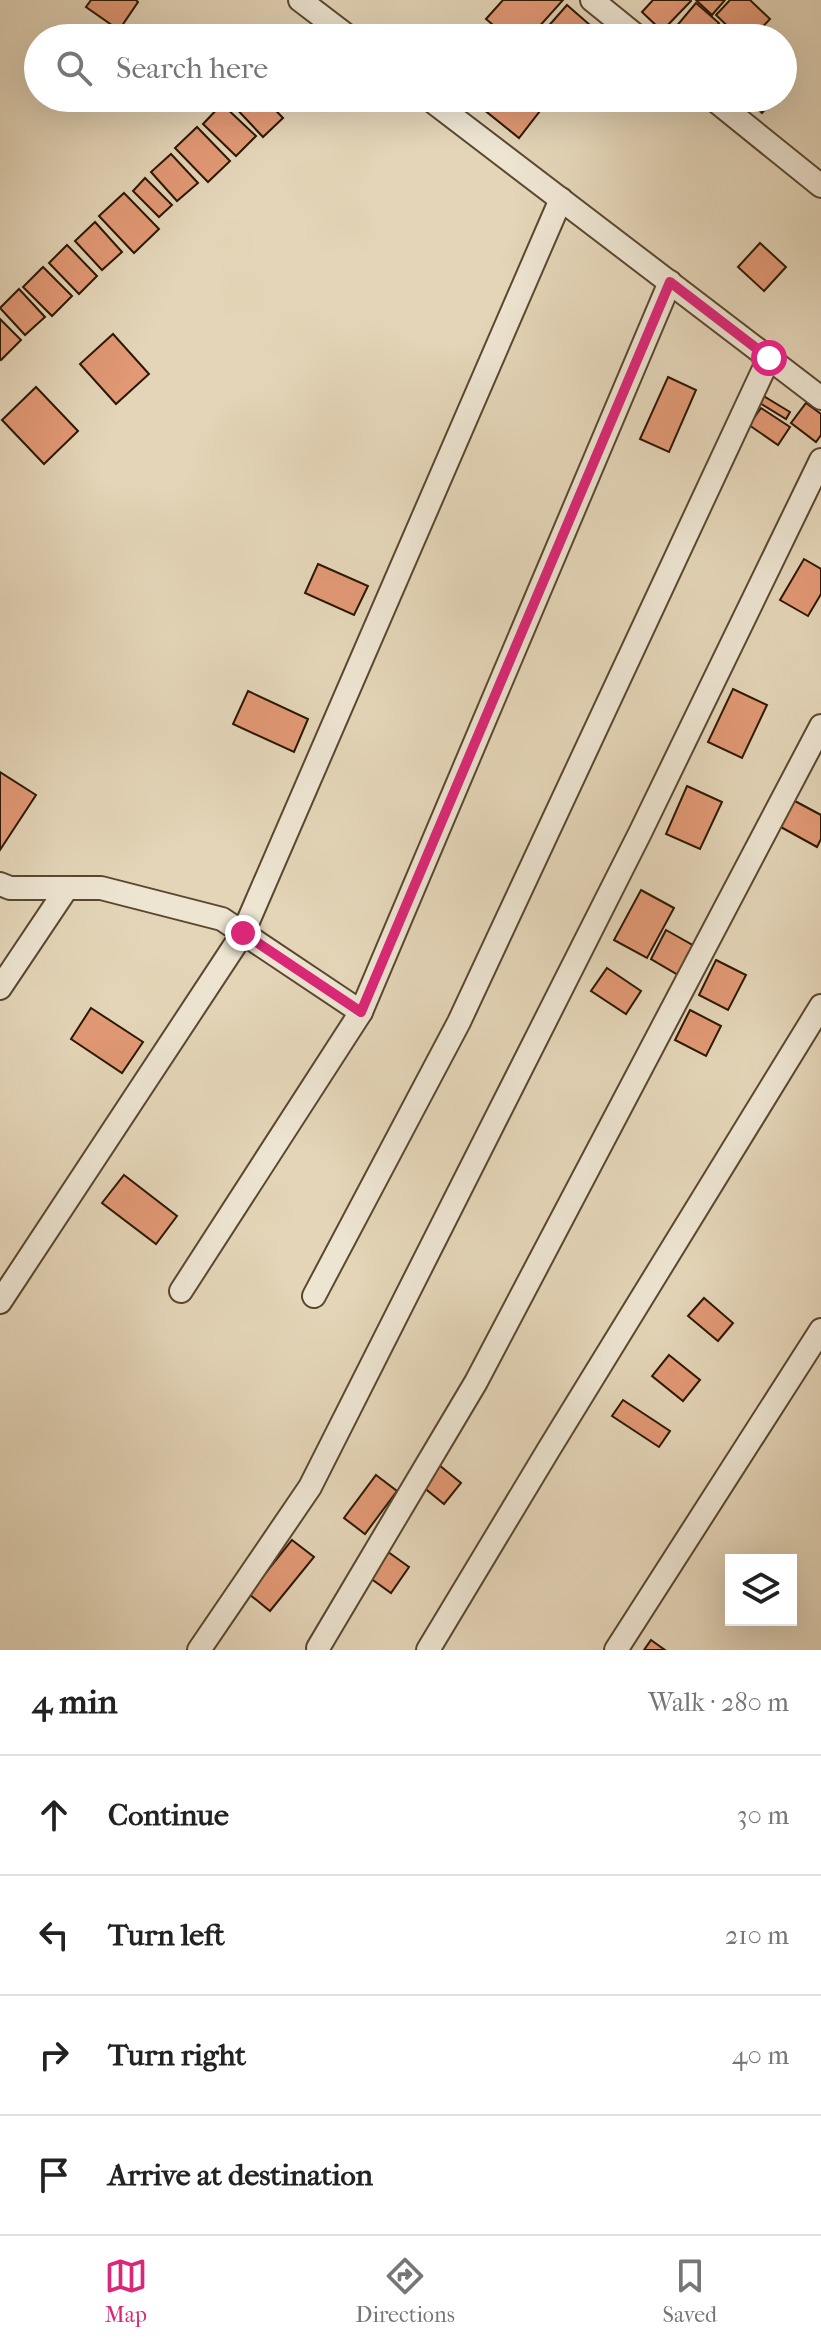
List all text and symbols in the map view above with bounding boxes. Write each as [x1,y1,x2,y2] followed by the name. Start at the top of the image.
[24,24,797,112] search box
[52,46,96,90] icon: search
[116,51,268,86] text: Search here
[751,340,787,376] route start
[225,915,261,951] route end
[725,1554,797,1626] map controls
[725,1554,797,1626] button: layers
[32,1682,117,1722] text: 4 min
[648,1687,789,1718] text: Walk · 280 m
[32,1793,76,1837] icon: ahead
[108,1798,229,1833] text: Continue
[737,1800,789,1831] text: 30 m
[32,1913,76,1957] icon: left
[108,1918,225,1953] text: Turn left
[725,1920,789,1951] text: 210 m
[32,2033,76,2077] icon: right
[108,2038,246,2073] text: Turn right
[732,2040,789,2071] text: 40 m
[32,2153,76,2197] icon: arrive
[108,2158,373,2193] text: Arrive at destination
[104,2254,148,2328] tab: Map
[356,2254,455,2328] tab: Directions
[663,2254,717,2328] tab: Saved

